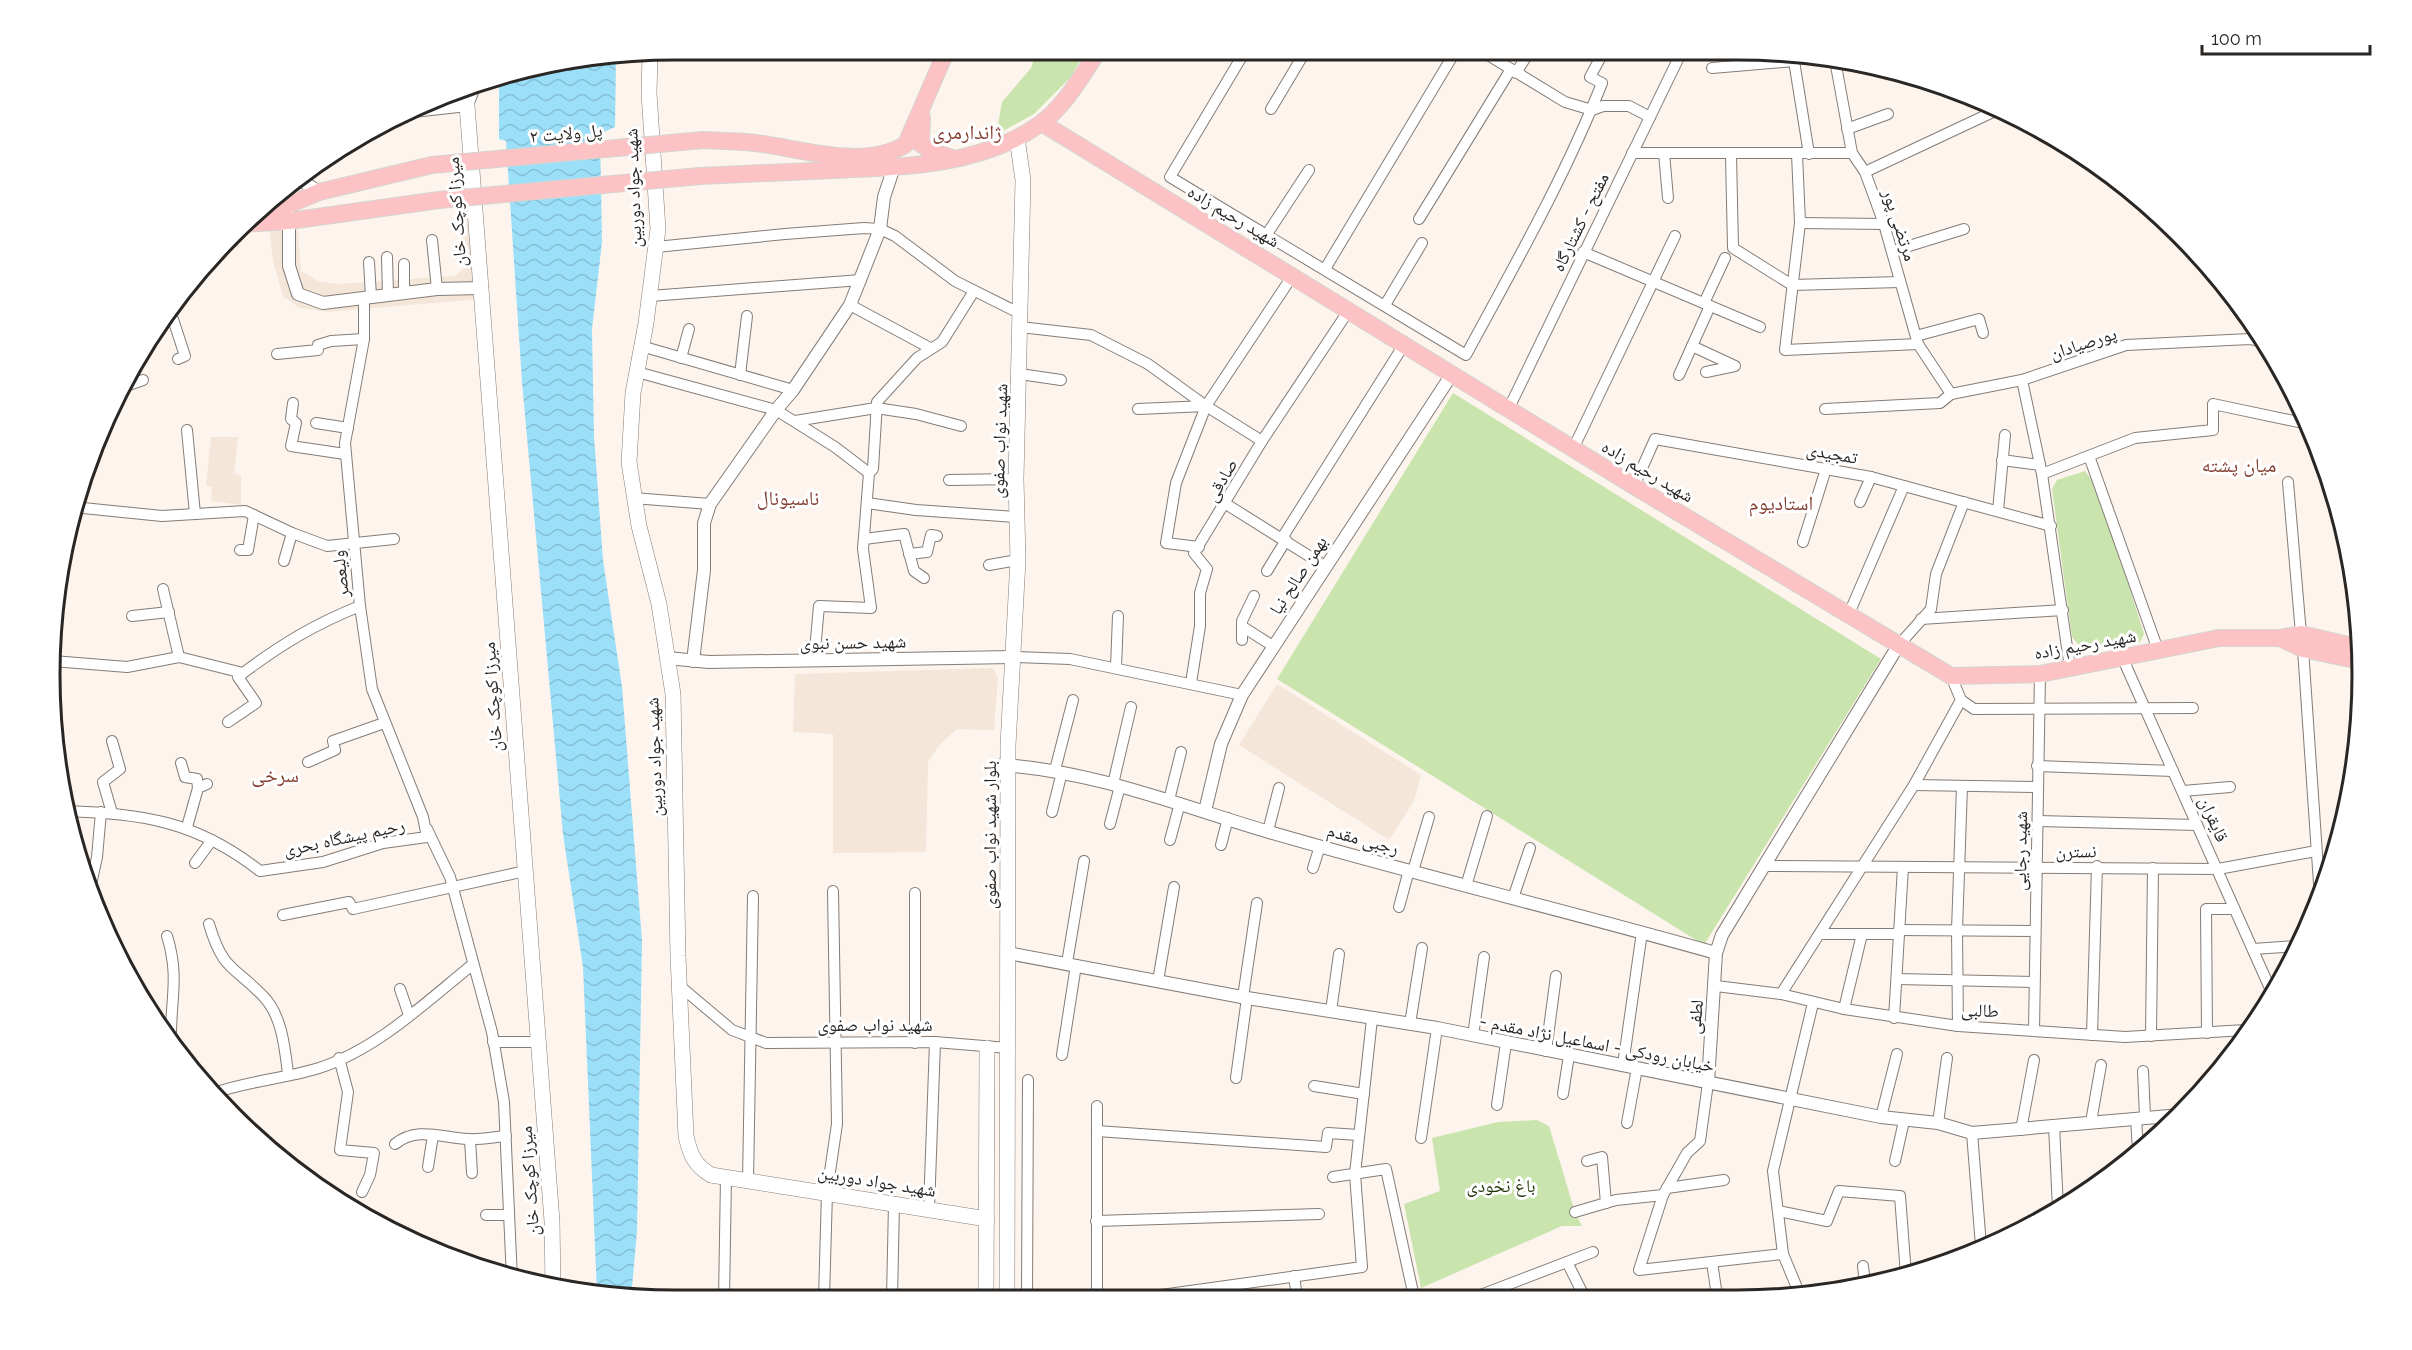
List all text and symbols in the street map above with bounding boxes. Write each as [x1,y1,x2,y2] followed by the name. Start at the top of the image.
[2202,18,2370,56] scale bar
[2211,28,2262,49] text: 100 m
[529,119,603,148] street label: پل ولایت ۲
[932,120,1002,144] district label: ژاندارمری
[620,128,647,248] street label: شهید جواد دوربین
[442,156,471,268] street label: میرزا کوچک خان
[1547,169,1615,276] street label: مفتح - کشتارگاه
[1183,180,1284,253] street label: شهید رحیم زاده
[1877,186,1921,264] street label: مرتضی پور
[2047,322,2119,365] street label: پورصیادان
[986,383,1013,499] street label: شهید نواب صفوی
[1597,435,1698,508] street label: شهید رحیم زاده
[1805,438,1859,469] street label: تمجیدی
[2202,453,2276,477] district label: میان پشته
[1200,455,1242,506] street label: صادقی
[757,486,819,510] district label: ناسیونال
[1749,491,1813,517] district label: استادیوم
[1265,532,1333,619] street label: بهمن صالح نیا
[327,549,353,600] street label: ولیعصر
[2032,625,2138,665] street label: شهید رحیم زاده
[800,631,906,654] street label: شهید حسن نبوی
[478,641,507,753] street label: میرزا کوچک خان
[641,697,668,817] street label: شهید جواد دوربین
[979,761,1001,909] street label: بلوار شهید نواب صفوی
[251,763,299,787] district label: سرخی
[2194,793,2233,845] street label: قایقران
[2009,811,2032,891] street label: شهید رجایی
[281,814,407,862] street label: رحیم پیشگاه بحری
[1324,819,1401,861] street label: رجبی مقدم
[2055,840,2097,863] street label: نسترن
[1683,999,1708,1035] street label: لطفی
[1960,999,1999,1022] street label: طالبی
[1477,1010,1716,1078] street label: - خیابان رودکی - اسماعیل نژاد مقدم
[817,1014,933,1036] street label: شهید نواب صفوی
[515,1125,544,1237] street label: میرزا کوچک خان
[816,1161,938,1202] street label: شهید جواد دوربین
[1467,1175,1536,1197] park label: باغ نخودی

